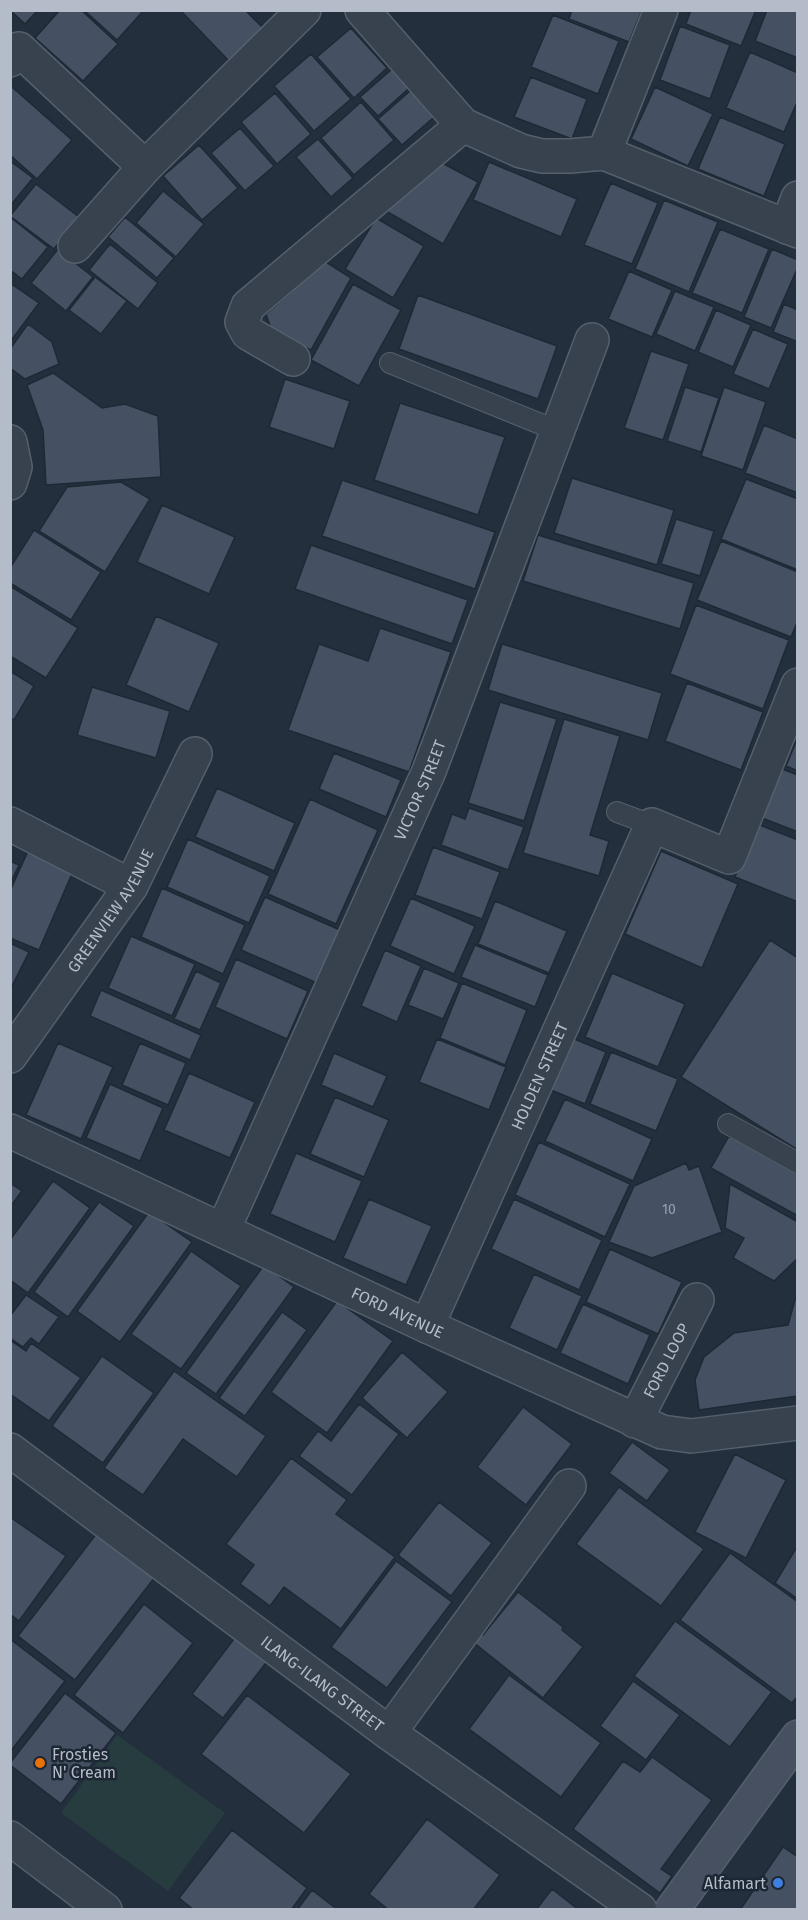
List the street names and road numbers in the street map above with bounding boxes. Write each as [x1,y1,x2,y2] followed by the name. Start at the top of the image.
[390,737,450,843] street label: VICTOR STREET
[63,846,157,976] street label: GREENVIEW AVENUE
[507,1019,572,1133] street label: HOLDEN STREET
[349,1283,447,1342] street label: FORD AVENUE
[639,1320,693,1401] street label: FORD LOOP
[257,1631,388,1736] street label: ILANG-ILANG STREET

